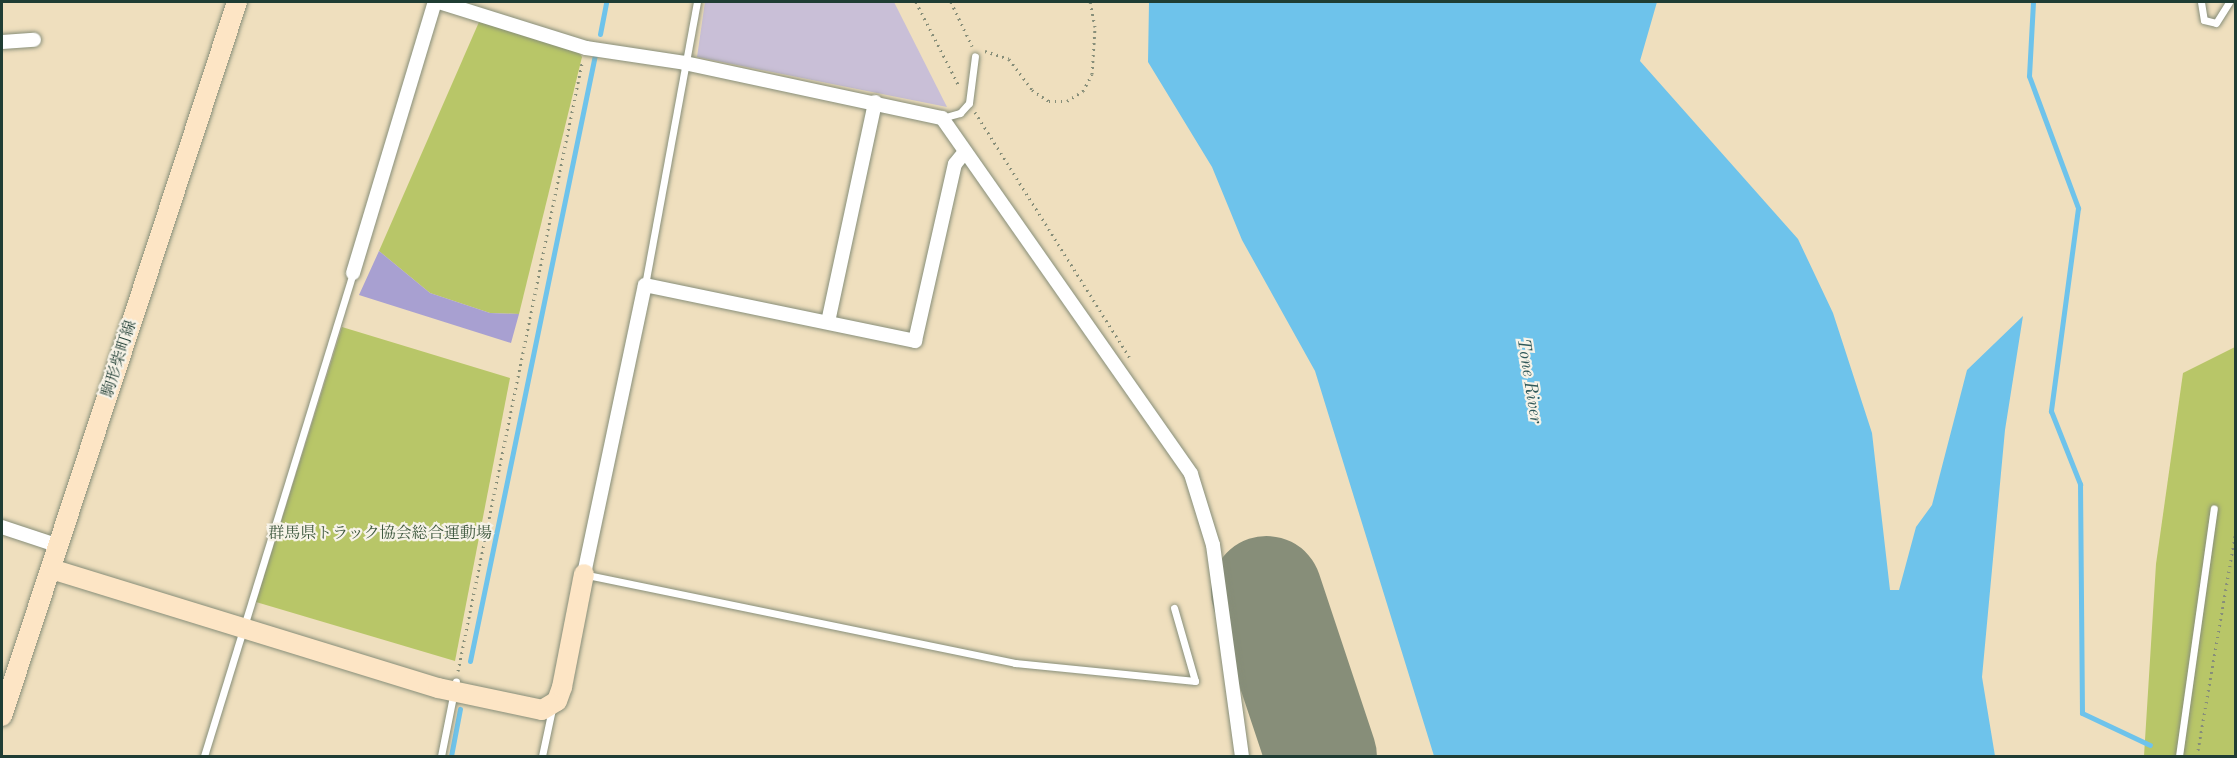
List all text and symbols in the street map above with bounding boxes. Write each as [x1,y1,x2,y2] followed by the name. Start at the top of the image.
[99,318,141,400] street label: 駒形柴町線
[1512,337,1546,425] water label: Tone River
[268,524,492,544] park label: 群馬県トラック協会総合運動場

